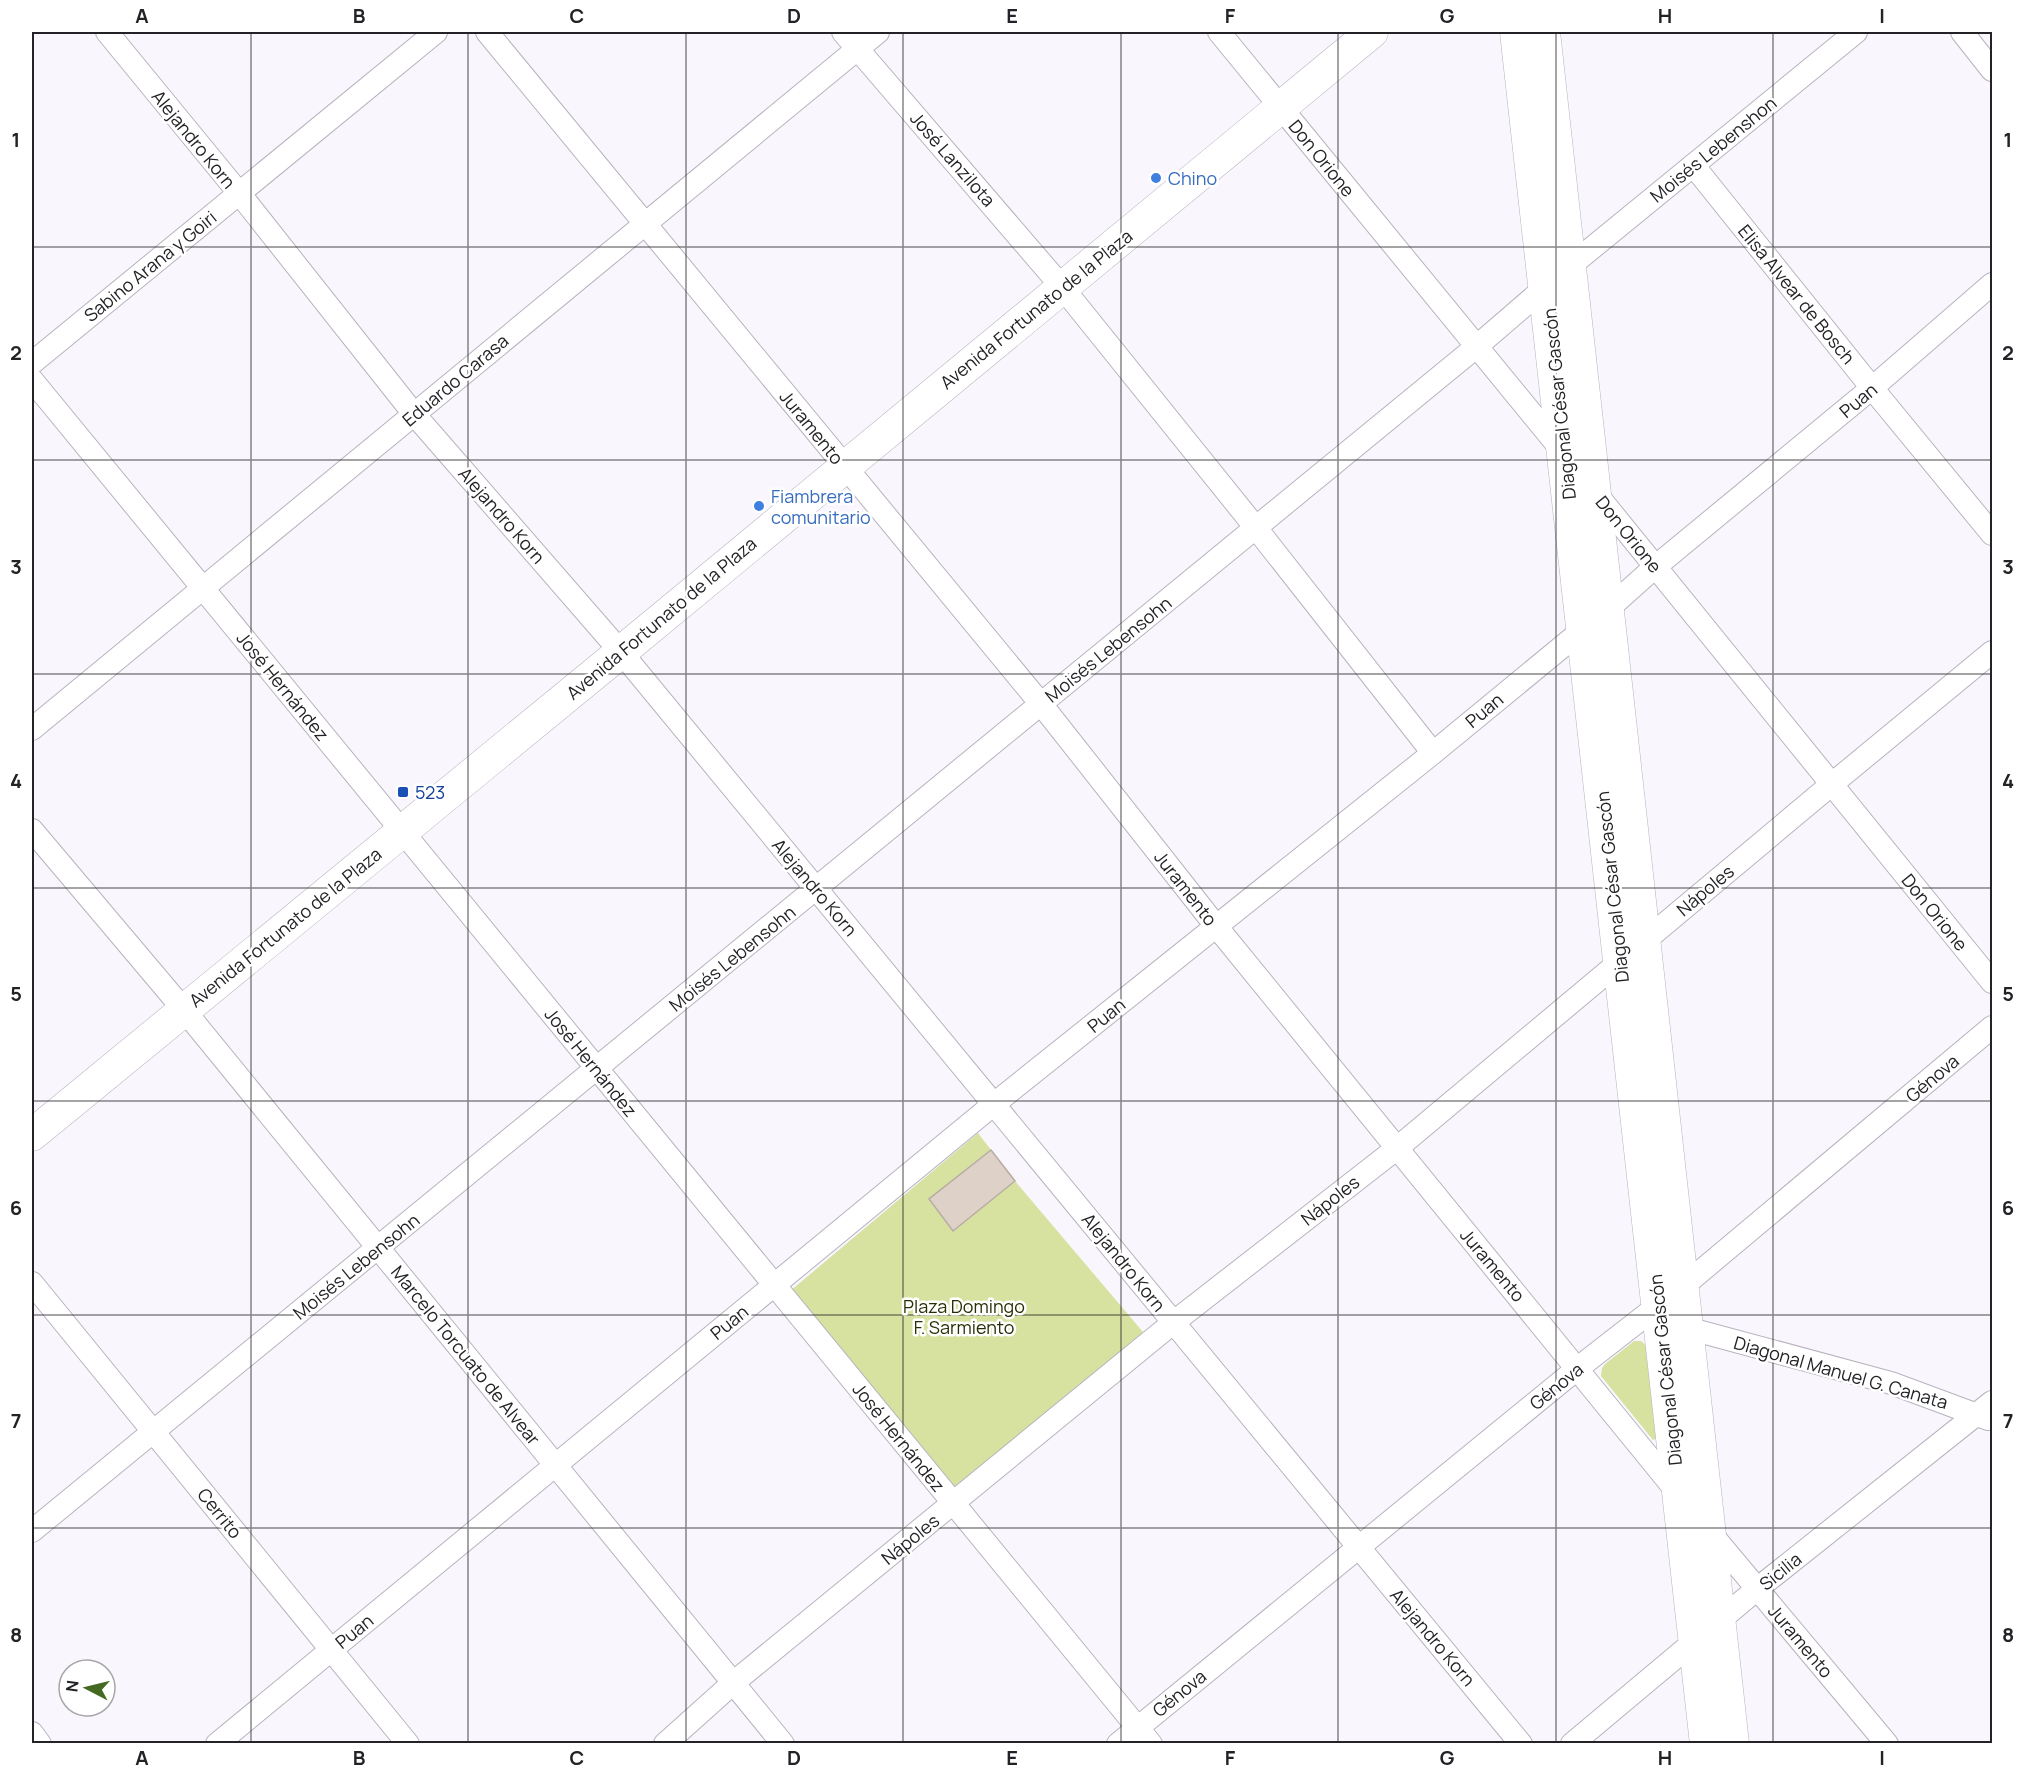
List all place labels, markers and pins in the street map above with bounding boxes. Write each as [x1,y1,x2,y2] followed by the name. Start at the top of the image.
[1168,166,1217,190] place label: Chino
[1149,171,1163,185] marker: Chino
[771,484,871,529] place label: Fiambrera comunitario
[752,499,766,513] marker: Fiambrera comunitario
[415,780,445,804] place label: 523
[396,785,410,799] marker: 523

